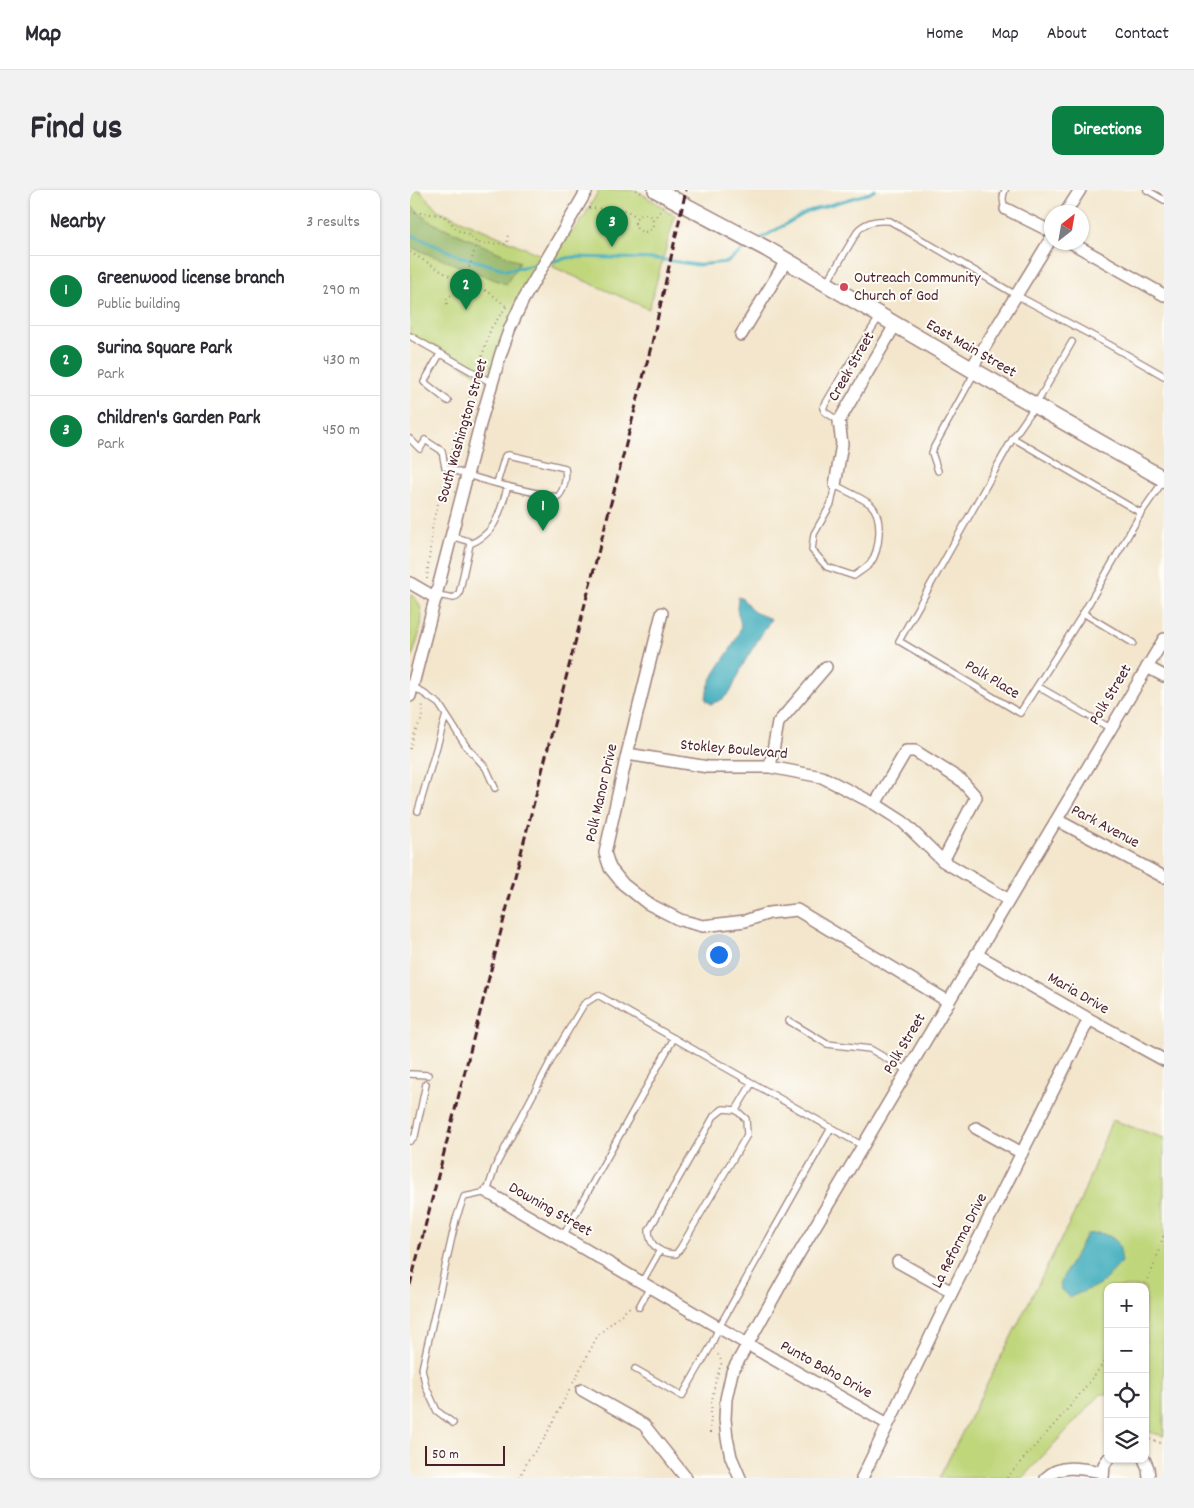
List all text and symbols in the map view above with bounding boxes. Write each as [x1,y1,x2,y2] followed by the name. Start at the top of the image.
[25,18,61,52] text: Map
[926,22,963,47] text: Home
[991,22,1019,47] text: Map
[1047,22,1087,47] text: About
[1115,22,1169,47] text: Contact
[30,105,122,155] text: Find us
[1052,106,1164,155] button: Directions
[1044,205,1089,250] north arrow
[596,206,628,247] pin: 3
[50,208,105,238] text: Nearby
[306,211,360,234] text: 3 results
[97,266,284,293] text: Greenwood license branch
[854,267,981,308] place label: Outreach Community Church of God
[450,269,482,310] pin: 2
[64,279,68,302] text: 1
[322,279,360,302] text: 290 m
[838,281,850,293] marker: Outreach Community Church of God
[97,293,180,316] text: Public building
[922,314,1020,384] street label: East Main Street
[823,328,881,406] street label: Creek Street
[97,336,232,363] text: Surina Square Park
[63,349,70,372] text: 2
[323,349,360,372] text: 430 m
[431,356,495,506] street label: South Washington Street
[97,363,124,386] text: Park
[97,406,261,433] text: Children's Garden Park
[62,419,70,442] text: 3
[323,419,360,442] text: 450 m
[97,433,124,456] text: Park
[527,490,559,531] pin: 1
[960,655,1024,705] street label: Polk Place
[1084,660,1138,730] street label: Polk Street
[679,734,789,766] street label: Stokley Boulevard
[580,742,624,844] street label: Polk Manor Drive
[1067,799,1143,855] street label: Park Avenue
[706,942,732,968] your location
[1043,967,1113,1021] street label: Maria Drive
[878,1009,932,1079] street label: Polk Street
[504,1177,596,1243] street label: Downing Street
[926,1189,994,1293] street label: La Reforma Drive
[1104,1283,1149,1463] map controls
[1104,1283,1149,1328] button: +
[1104,1328,1149,1373] button: −
[776,1335,876,1405] street label: Punto Baho Drive
[1104,1373,1149,1418] button: locate
[1104,1418,1149,1463] button: layers
[425,1443,505,1466] scale bar
[432,1445,459,1465] text: 50 m

